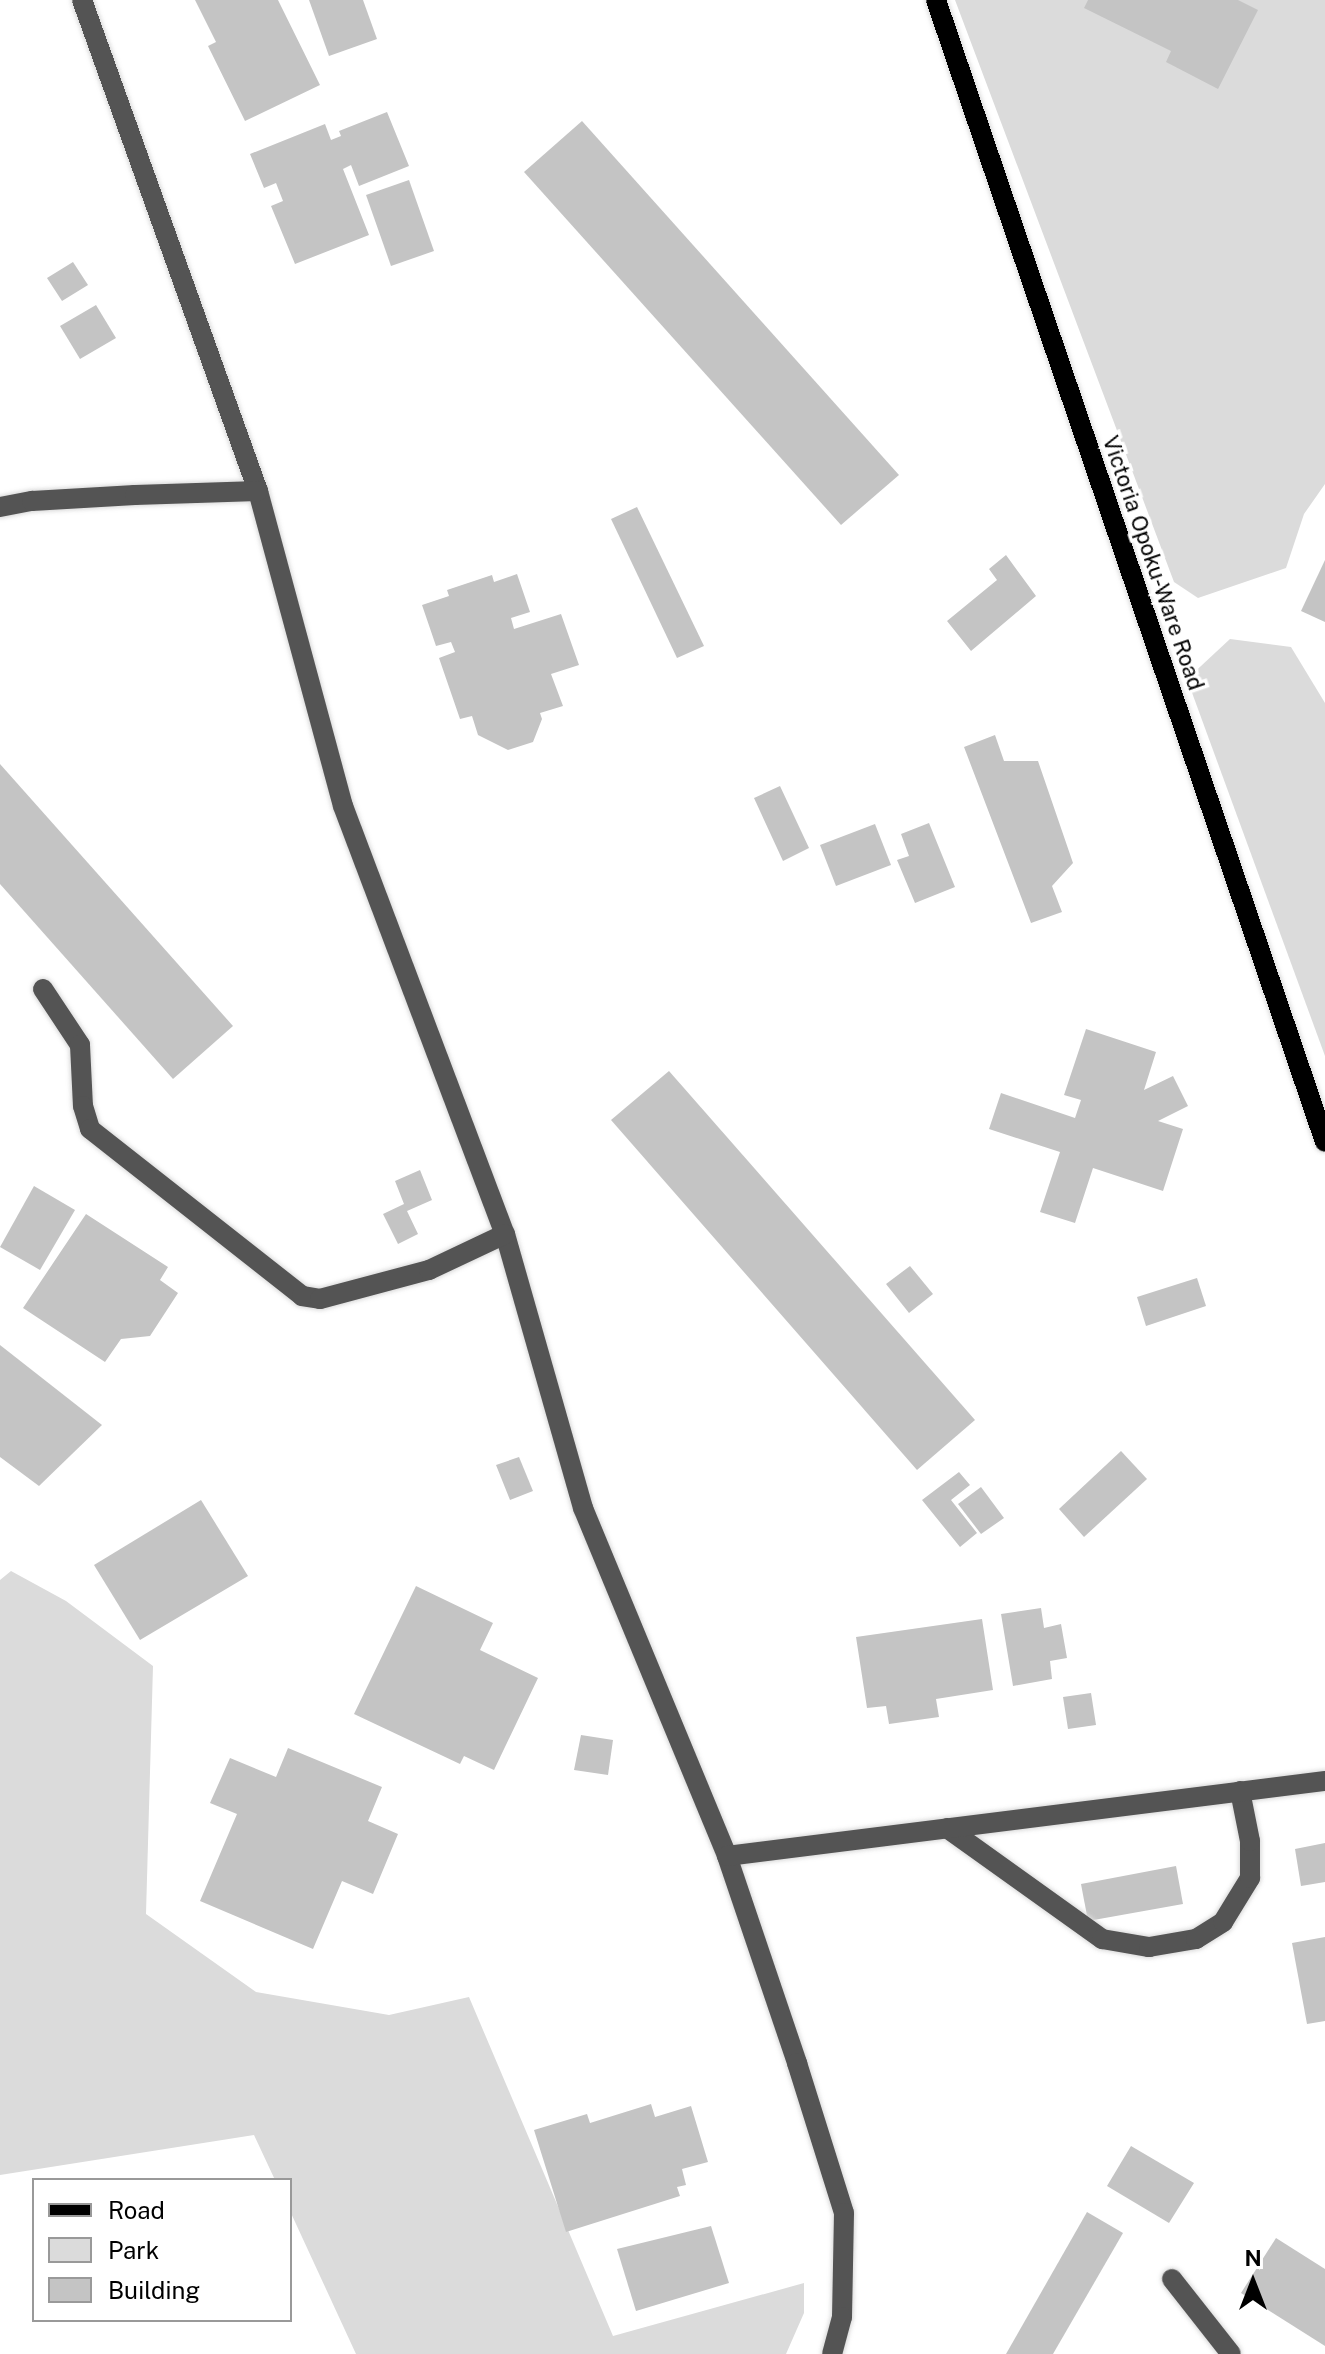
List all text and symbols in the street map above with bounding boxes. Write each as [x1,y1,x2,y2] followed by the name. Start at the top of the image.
[1097,432,1209,694] street label: Victoria Opoku-Ware Road
[32,2178,292,2322] legend
[108,2196,165,2224] text: Road
[108,2236,159,2264] text: Park
[1213,2242,1293,2322] north arrow
[1244,2245,1262,2271] text: N
[108,2276,200,2304] text: Building

